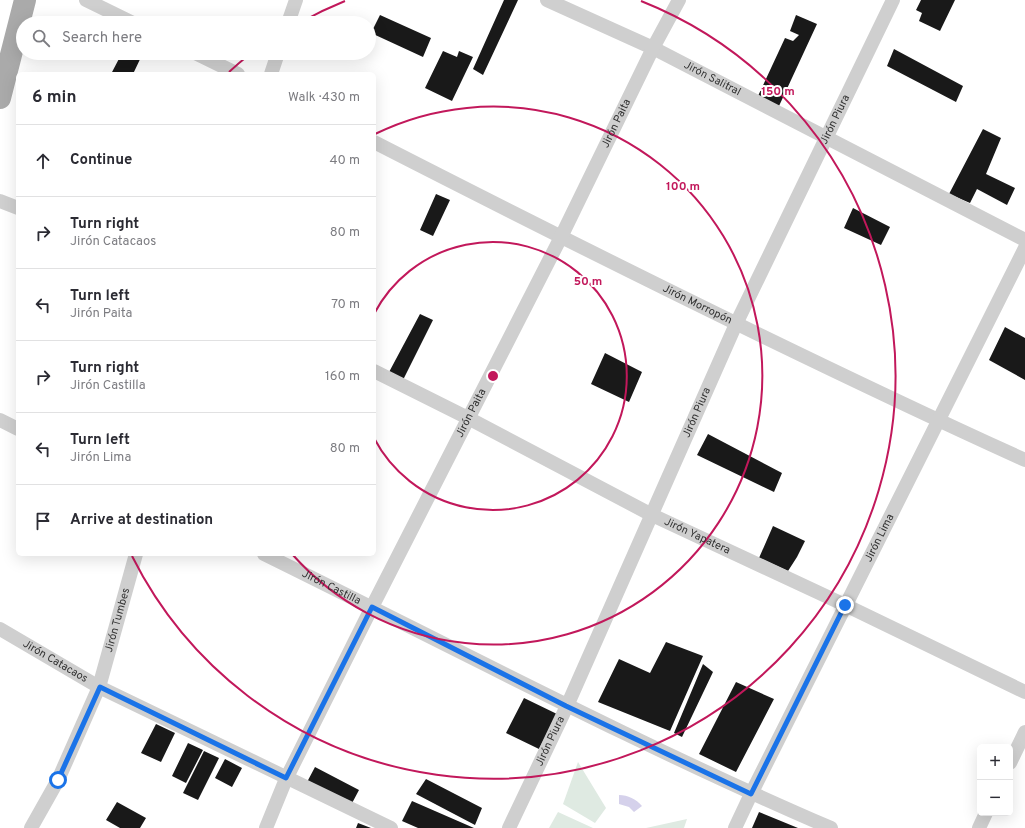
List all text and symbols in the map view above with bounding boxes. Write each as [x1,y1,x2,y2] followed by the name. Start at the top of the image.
[16,16,376,60] search box
[30,27,52,49] icon: search
[62,29,142,48] text: Search here
[681,58,743,99] street label: Jirón Salitral
[761,84,795,100] text: 150 m
[32,87,76,109] text: 6 min
[288,90,360,106] text: Walk · 430 m
[817,92,853,147] street label: Jirón Piura
[598,96,634,150] street label: Jirón Paita
[32,150,54,172] icon: ahead
[70,151,132,170] text: Continue
[330,153,360,169] text: 40 m
[666,179,700,195] text: 100 m
[70,215,139,234] text: Turn right
[32,222,54,244] icon: right
[330,225,360,241] text: 80 m
[70,234,156,250] text: Jirón Catacaos
[574,274,602,290] text: 50 m
[660,282,735,328] street label: Jirón Morropón
[70,287,130,306] text: Turn left
[32,294,54,316] icon: left
[331,297,360,313] text: 70 m
[70,306,132,322] text: Jirón Paita
[70,359,139,378] text: Turn right
[32,366,54,388] icon: right
[325,369,360,385] text: 160 m
[486,369,500,383] centre of rings
[70,378,146,394] text: Jirón Castilla
[680,385,714,440] street label: Jirón Piura
[453,386,489,440] street label: Jirón Paita
[70,431,130,450] text: Turn left
[32,438,54,460] icon: left
[330,441,360,457] text: 80 m
[70,450,131,466] text: Jirón Lima
[32,510,54,532] icon: arrive
[70,511,213,530] text: Arrive at destination
[862,511,897,564] street label: Jirón Lima
[662,515,733,558] street label: Jirón Yapatera
[299,567,363,608] street label: Jirón Castilla
[102,586,133,654] street label: Jirón Tumbes
[836,596,854,614] route end
[20,637,90,686] street label: Jirón Catacaos
[532,714,568,769] street label: Jirón Piura
[977,744,1013,816] map controls
[977,744,1013,780] button: +
[49,771,67,789] route start
[977,780,1013,816] button: −

